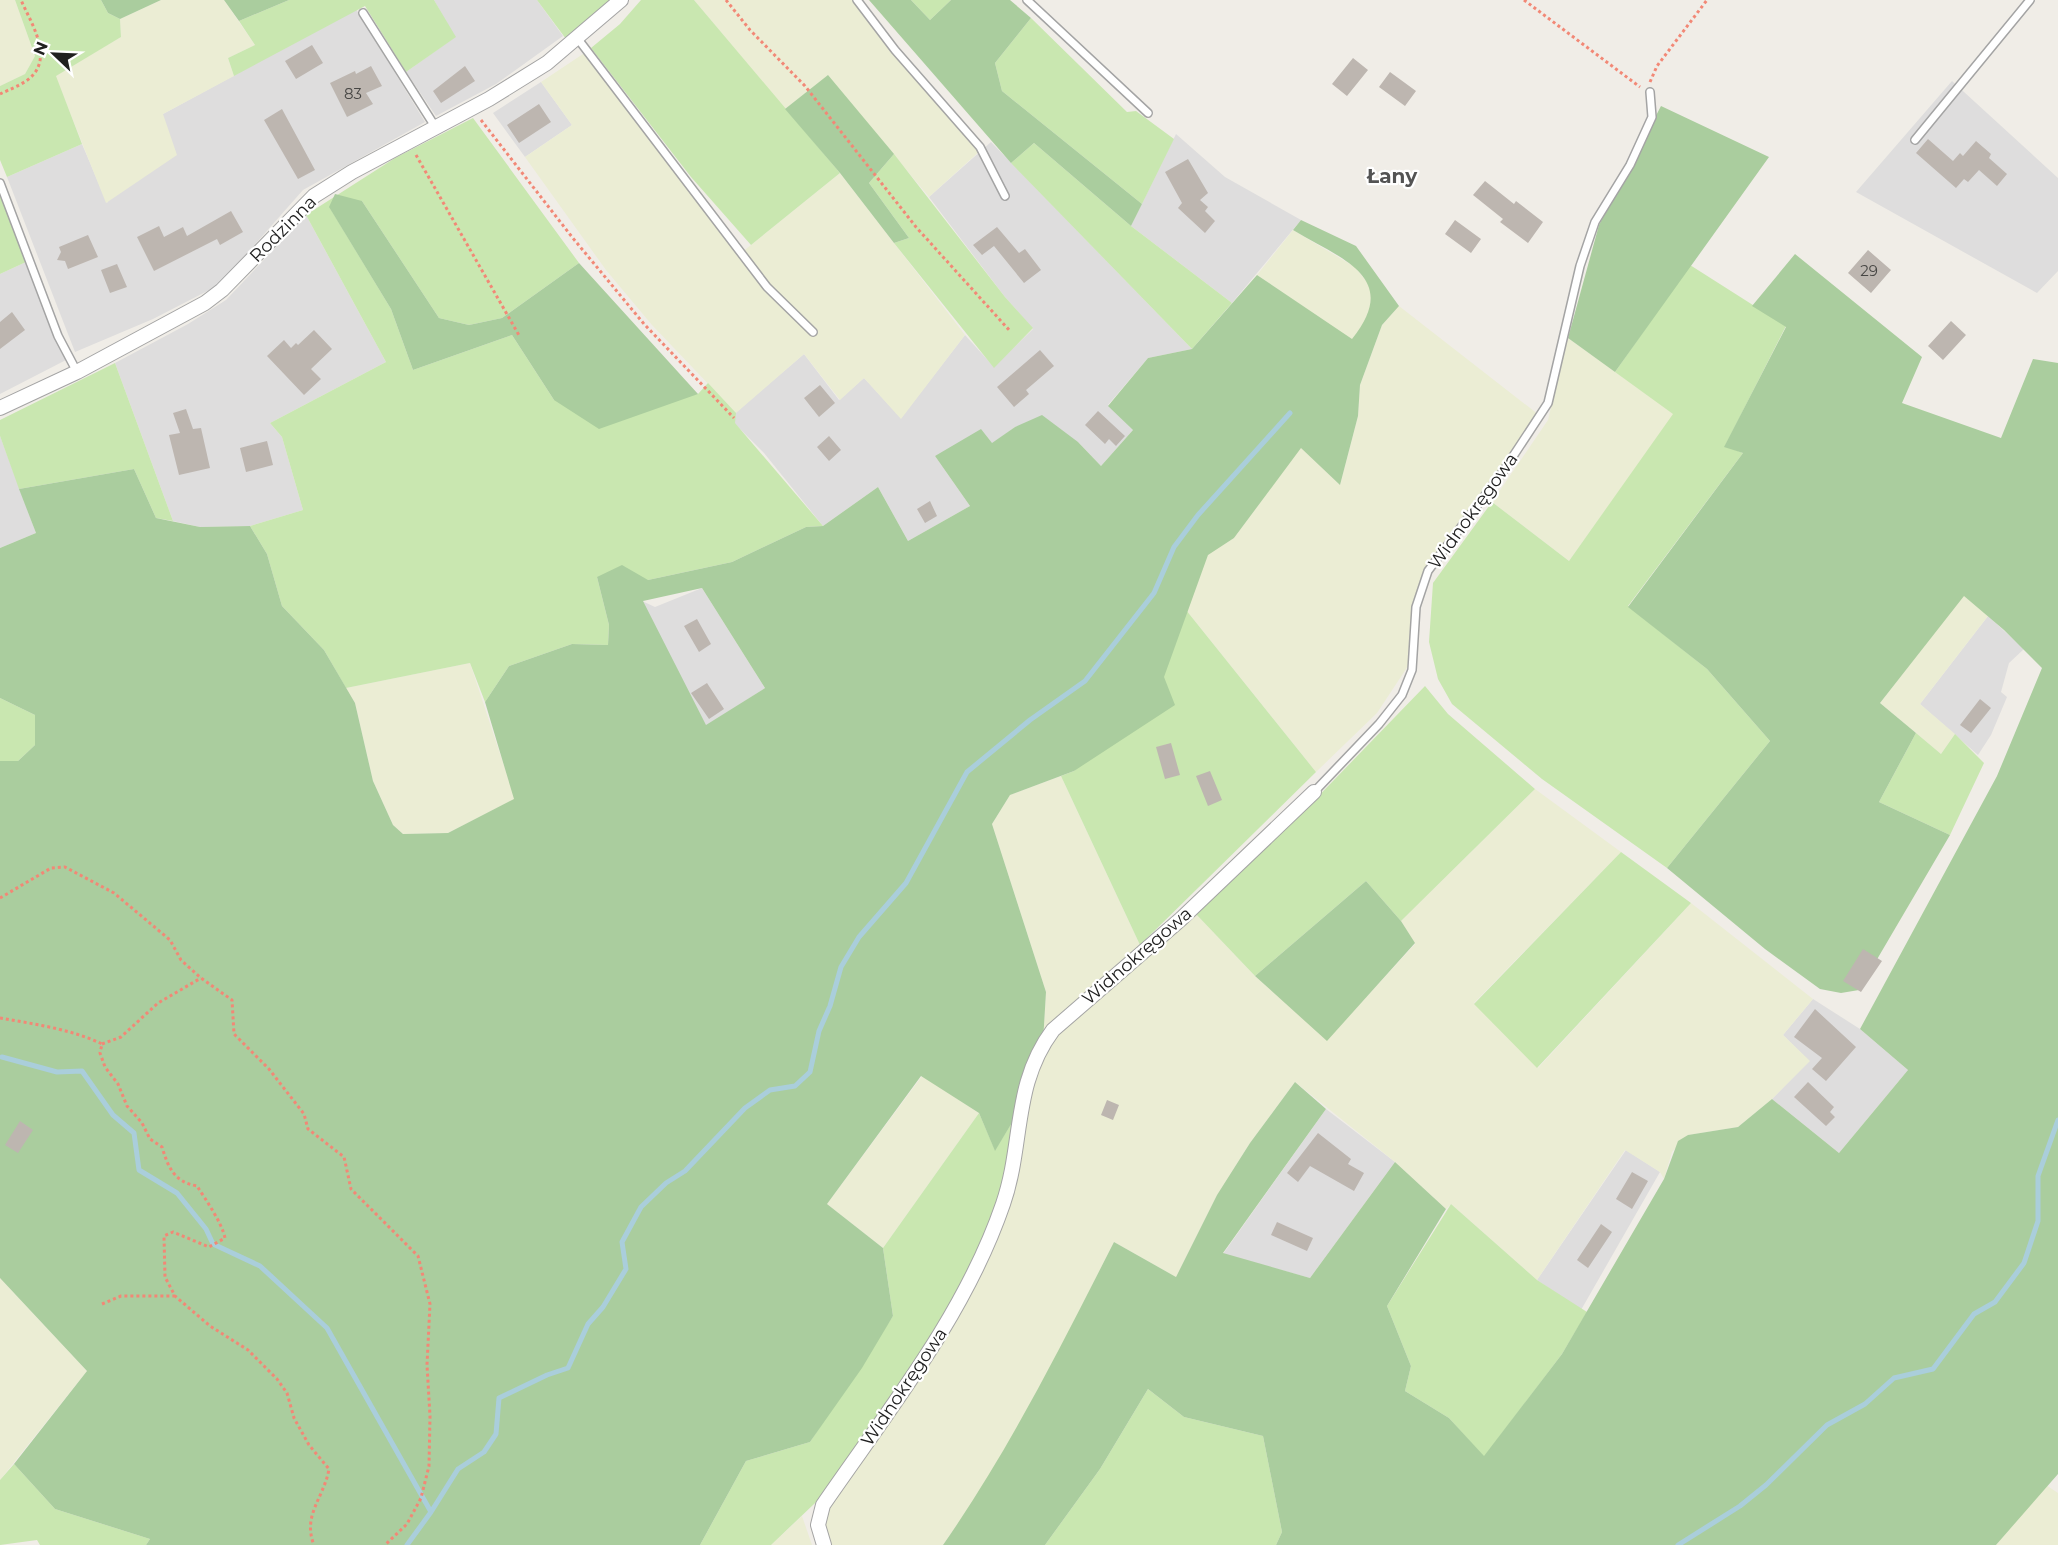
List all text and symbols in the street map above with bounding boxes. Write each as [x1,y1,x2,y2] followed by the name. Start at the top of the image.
[24,24,84,84] north arrow
[29,39,52,58] text: N
[344,84,362,103] house number: 83
[1366,164,1418,188] district label: Łany
[245,191,321,267] street label: Rodzinna
[1860,261,1878,280] house number: 29
[1424,449,1522,573] street label: Widnokręgowa
[1078,902,1196,1010] street label: Widnokręgowa
[856,1324,952,1450] street label: Widnokręgowa

